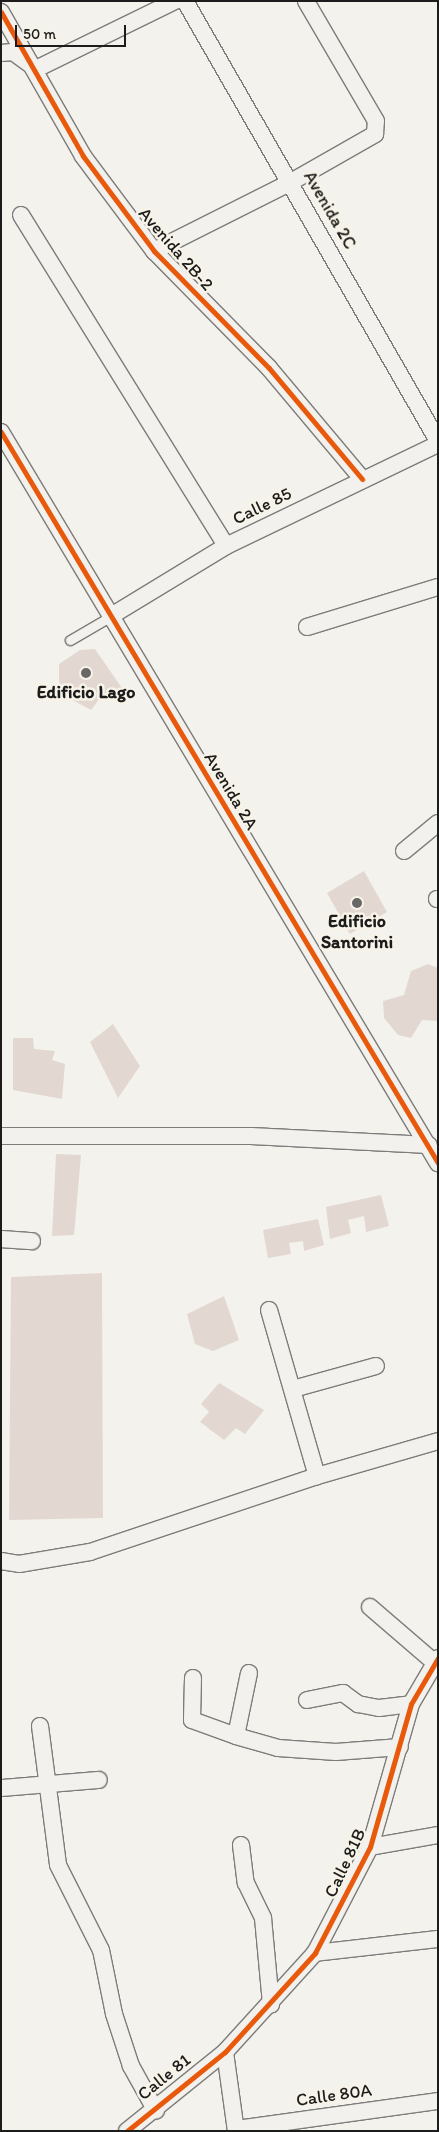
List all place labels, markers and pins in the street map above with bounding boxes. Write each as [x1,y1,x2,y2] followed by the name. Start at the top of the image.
[80,667,92,679] marker: Edificio Lago
[37,681,135,703] place label: Edificio Lago
[351,897,363,909] marker: Edificio Santorini
[321,911,393,954] place label: Edificio Santorini

